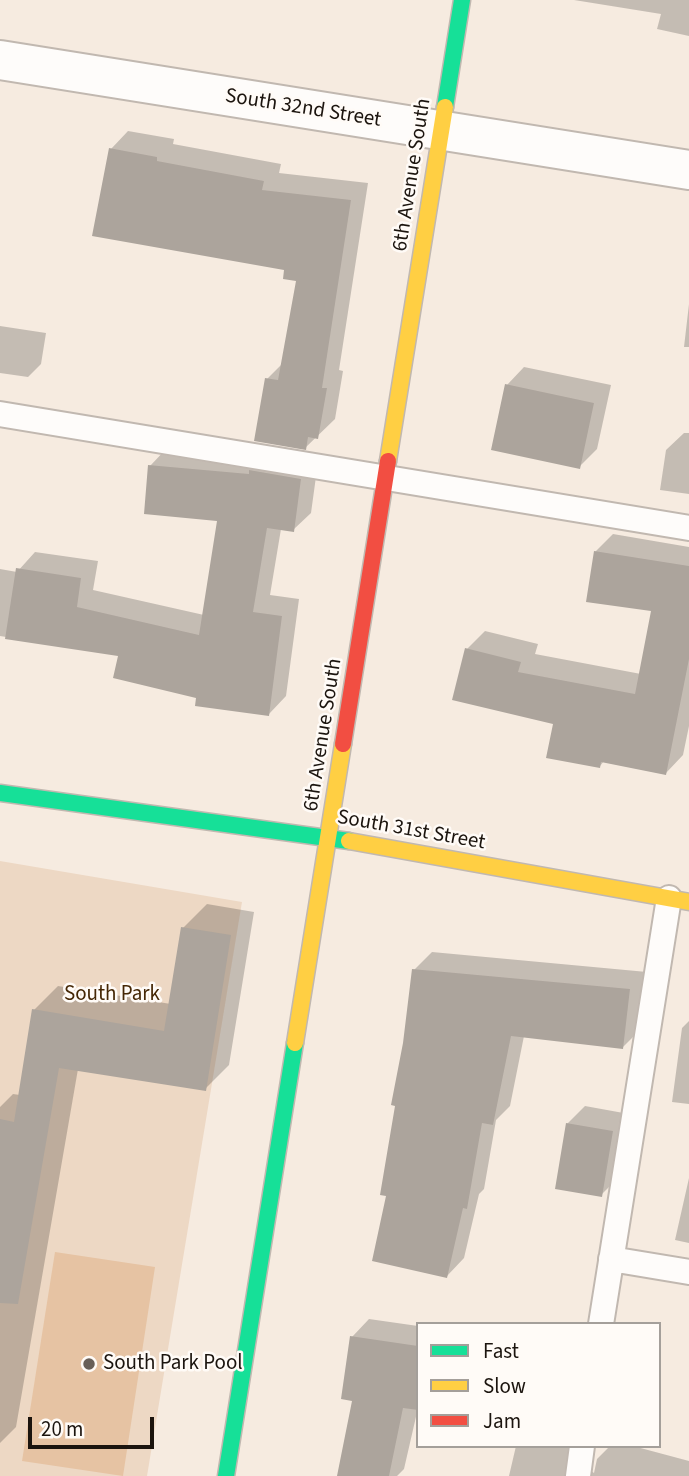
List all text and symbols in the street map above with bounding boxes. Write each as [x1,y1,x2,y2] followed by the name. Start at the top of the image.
[223,84,383,134] street label: South 32nd Street
[388,97,438,253] street label: 6th Avenue South
[299,657,349,813] street label: 6th Avenue South
[335,806,487,856] street label: South 31st Street
[64,982,160,1008] park label: South Park
[416,1322,661,1448] legend
[483,1336,519,1366] text: Fast
[103,1351,243,1377] place label: South Park Pool
[81,1356,97,1372] marker: South Park Pool
[483,1371,526,1401] text: Slow
[32,1402,158,1446] scale bar
[483,1406,521,1436] text: Jam
[41,1414,83,1444] text: 20 m

